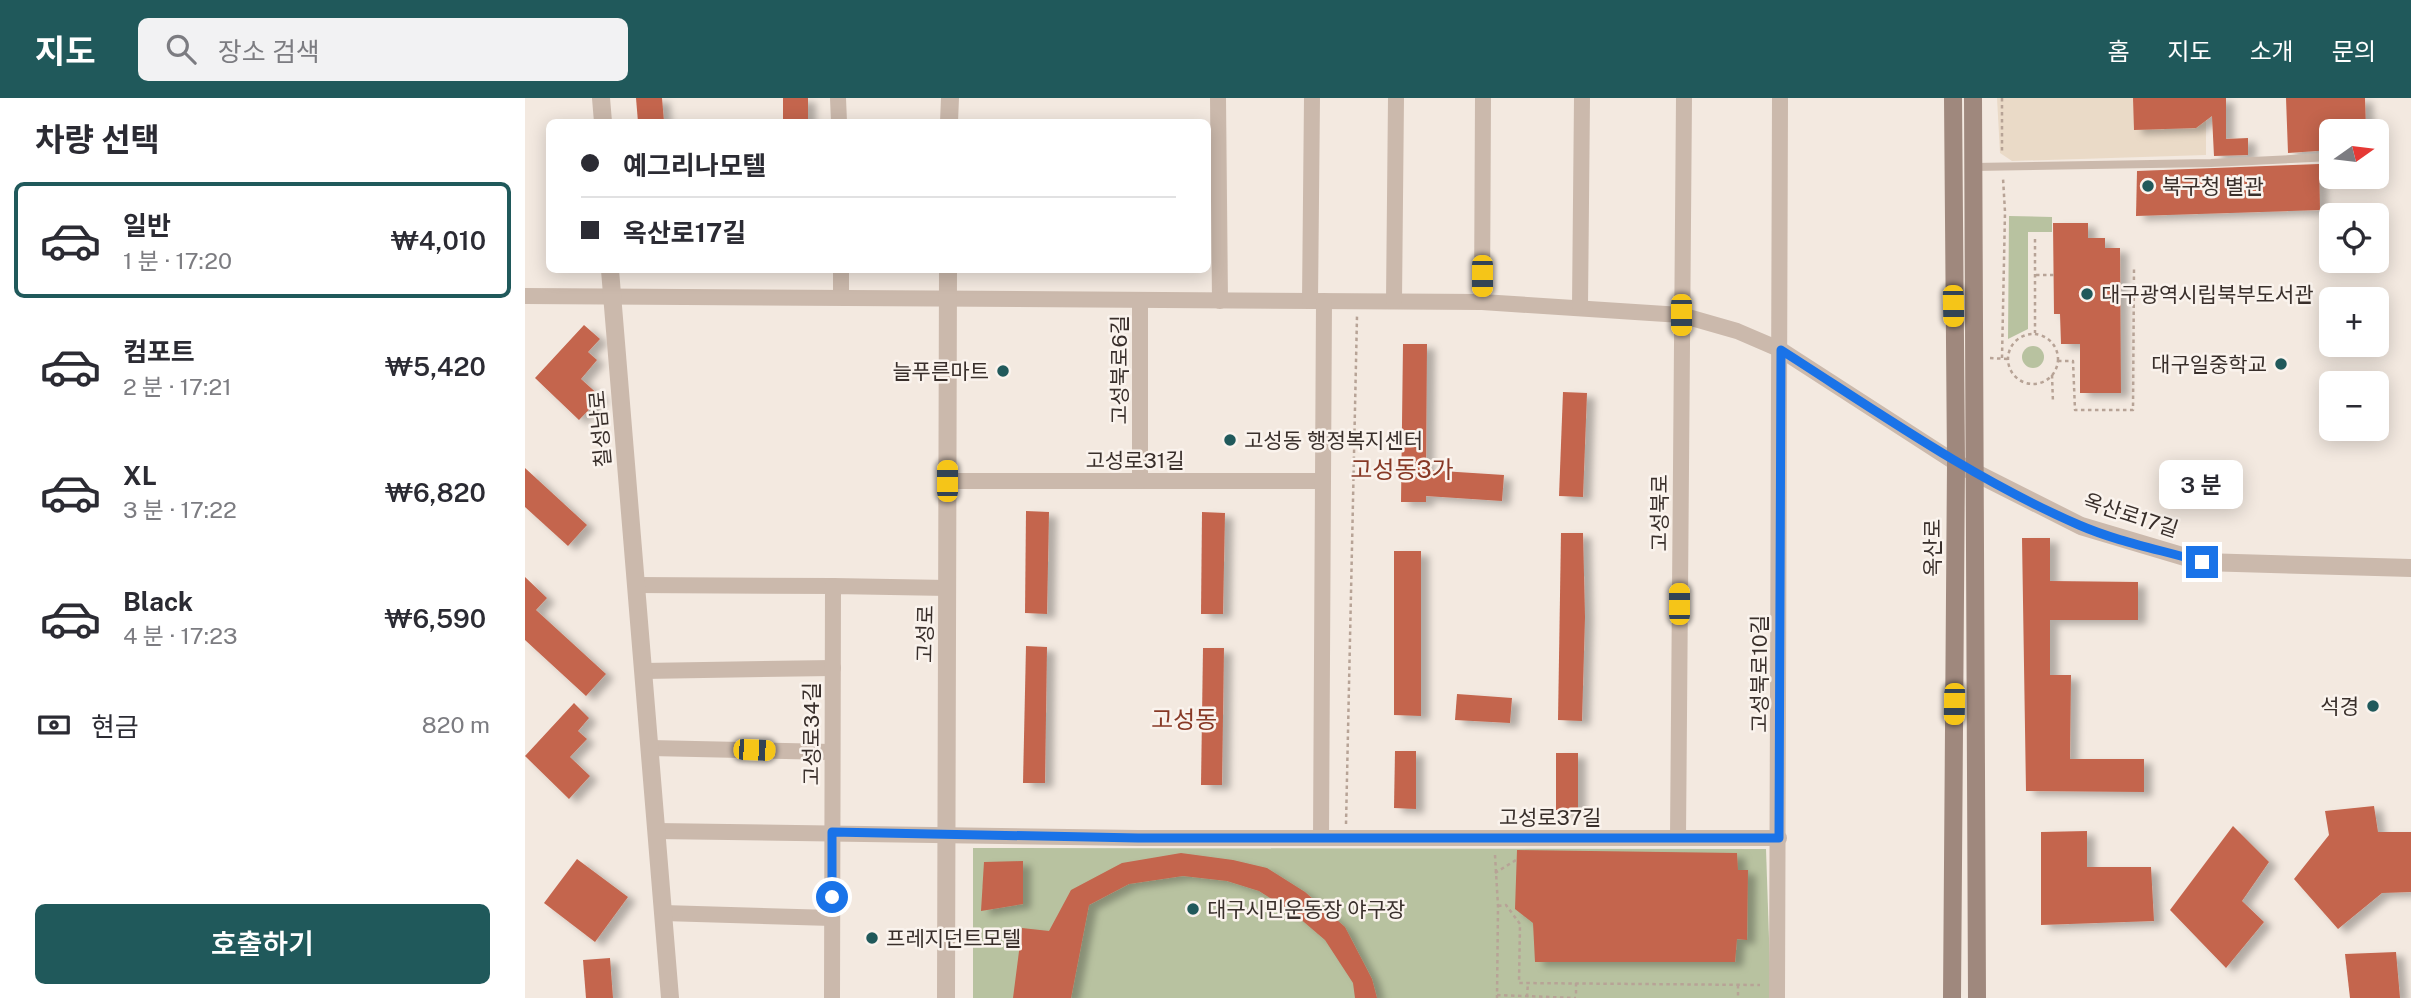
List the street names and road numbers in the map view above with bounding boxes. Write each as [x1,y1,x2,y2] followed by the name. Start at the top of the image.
[1107,315,1132,425] street label: 고성북로6길
[584,389,616,469] street label: 칠성남로
[1085,448,1185,473] street label: 고성로31길
[1647,474,1672,552] street label: 고성북로
[2080,488,2182,542] street label: 옥산로17길
[1920,519,1945,577] street label: 옥산로
[912,605,938,663] street label: 고성로
[1747,615,1772,733] street label: 고성북로10길
[799,682,824,786] street label: 고성로34길
[1499,805,1601,830] street label: 고성로37길

